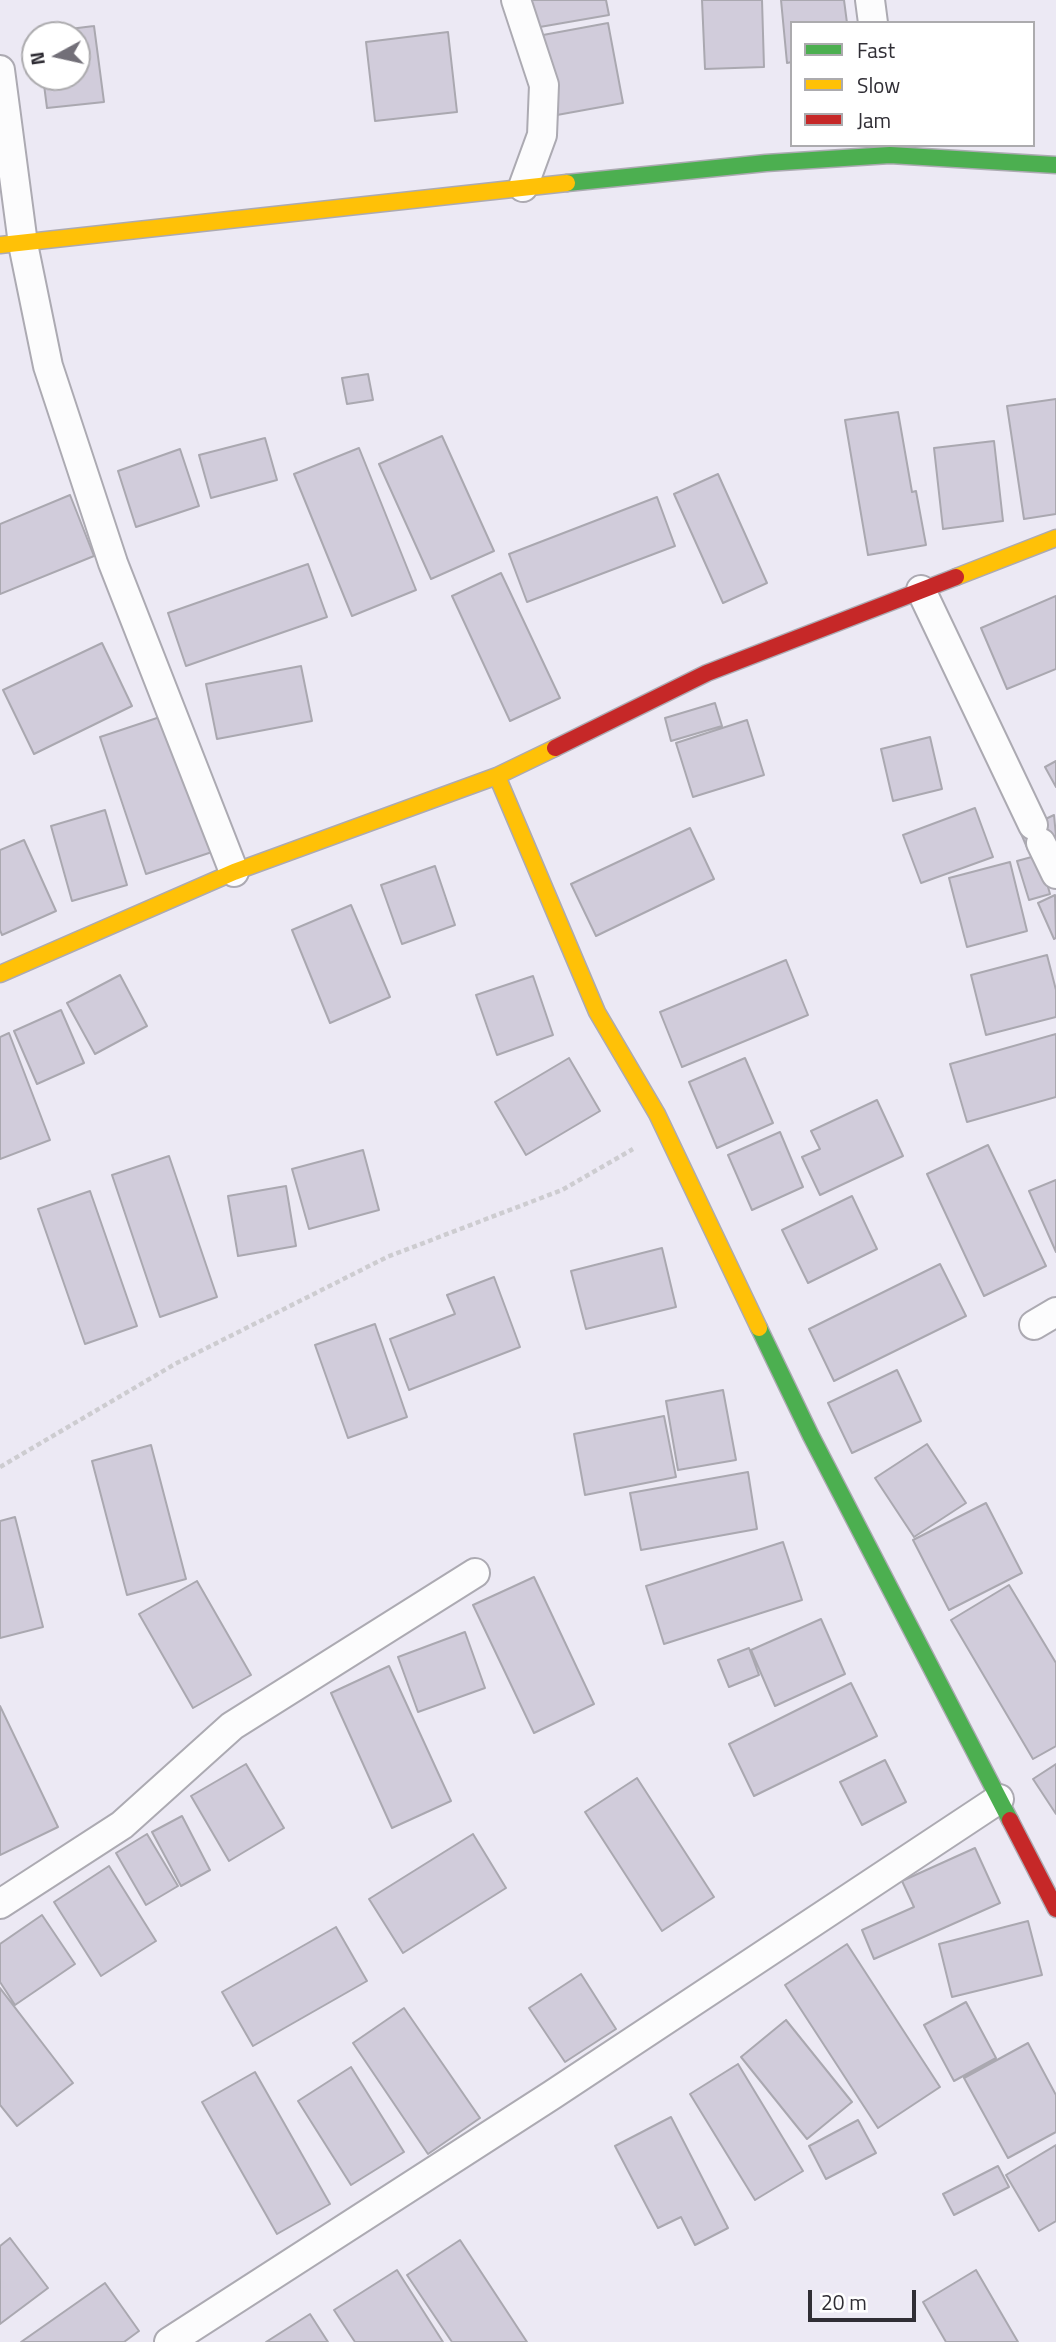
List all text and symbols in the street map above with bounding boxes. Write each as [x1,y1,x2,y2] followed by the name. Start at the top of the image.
[21,21,91,91] north arrow
[790,21,1035,147] legend
[857,34,895,66] text: Fast
[21,50,52,67] text: N
[857,69,900,101] text: Slow
[857,104,891,136] text: Jam
[811,2276,920,2320] scale bar
[821,2286,867,2318] text: 20 m

